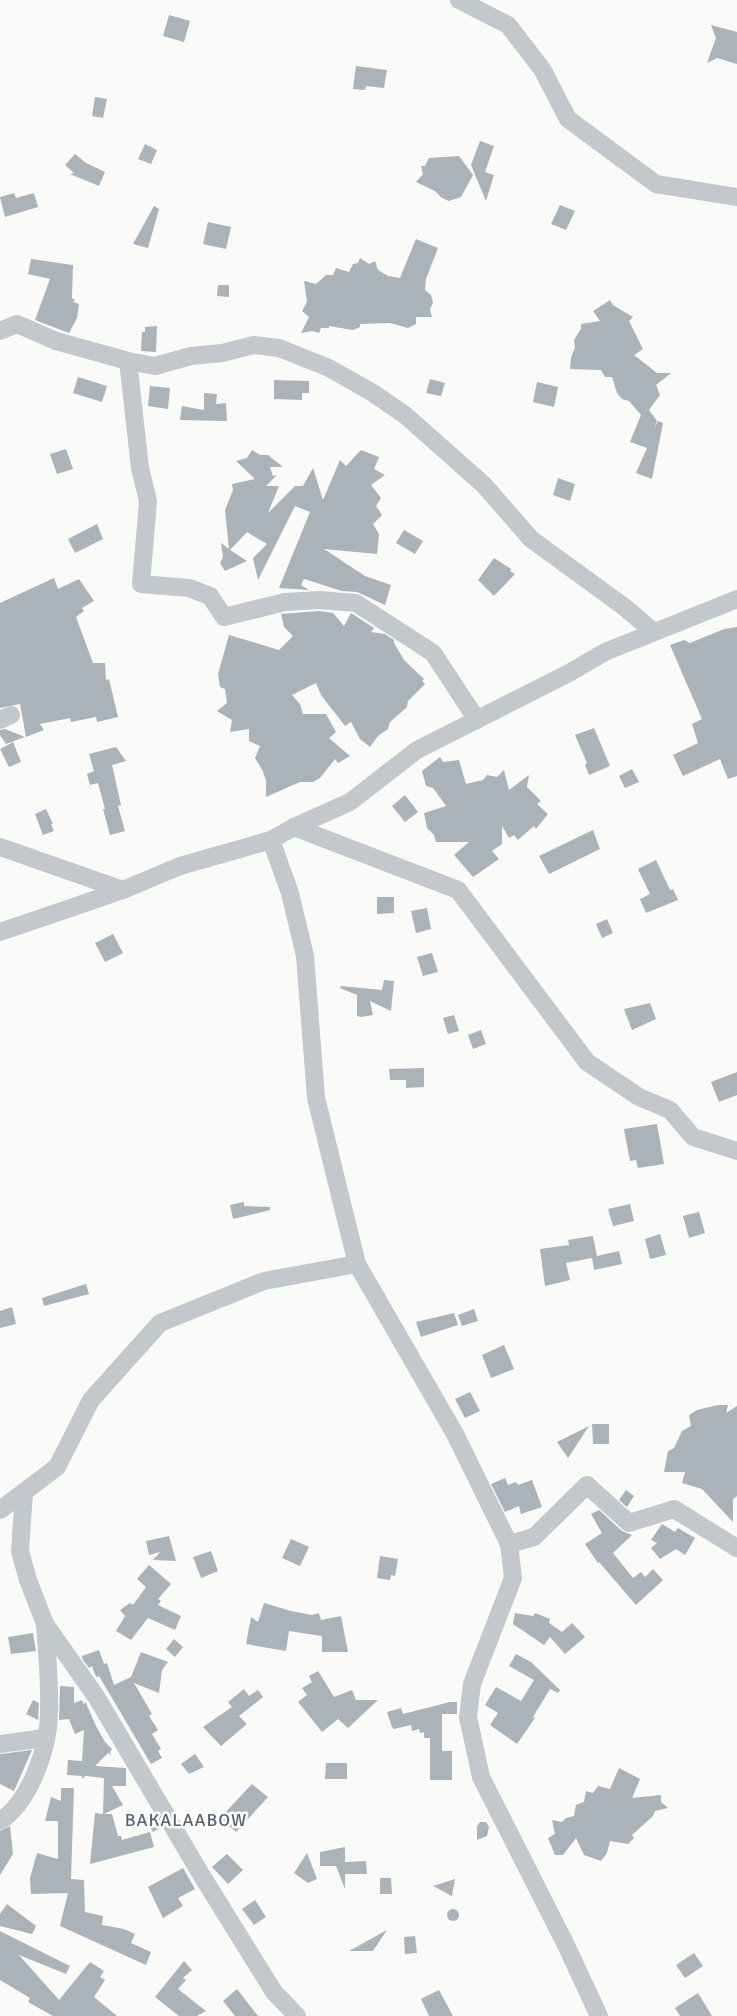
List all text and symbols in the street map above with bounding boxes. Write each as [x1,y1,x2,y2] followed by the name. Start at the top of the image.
[125,1809,247,1831] district label: BAKALAABOW

